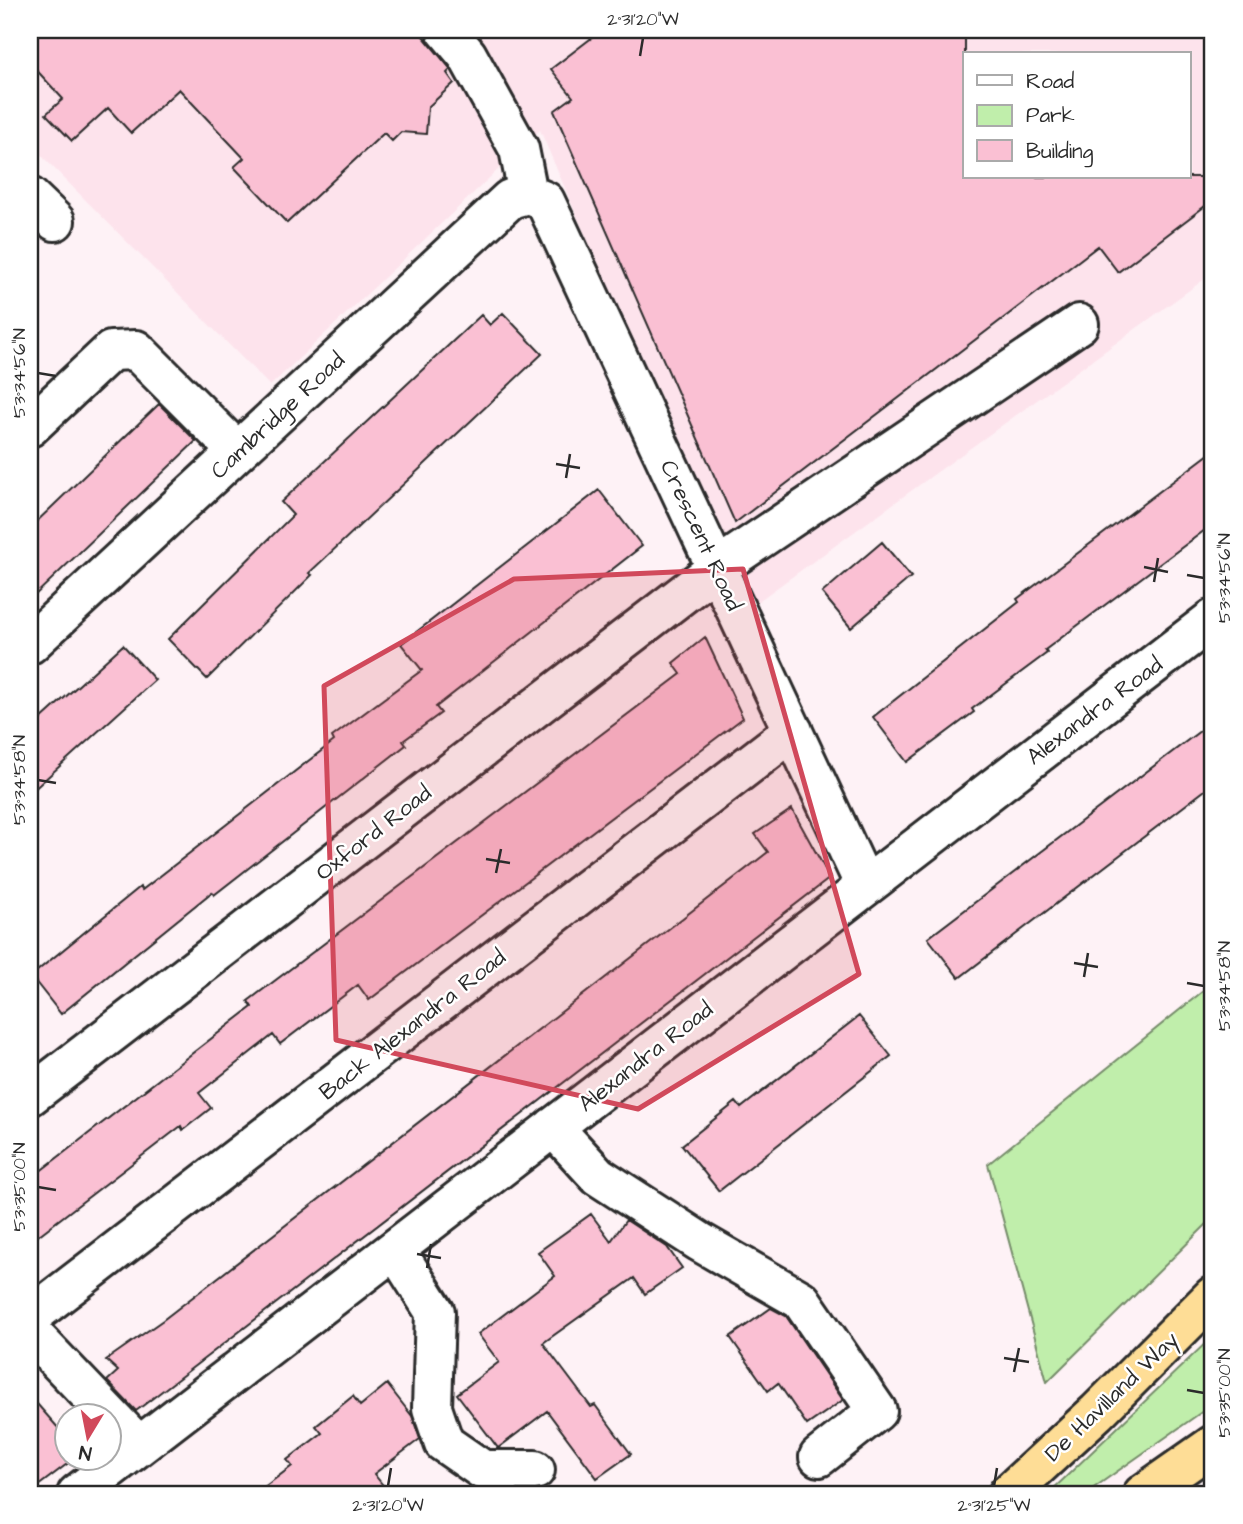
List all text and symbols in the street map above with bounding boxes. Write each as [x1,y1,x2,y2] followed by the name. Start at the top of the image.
[607,7,679,32] text: 2°31'20"W
[963,52,1190,178] legend
[1026,67,1074,96] text: Road
[1026,101,1075,130] text: Park
[1026,137,1094,168] text: Building
[7,328,32,418] text: 53°34'56"N
[203,345,353,487] street label: Cambridge Road
[652,455,750,616] street label: Crescent Road
[1212,533,1237,623] text: 53°34'56"N
[1020,649,1170,773] street label: Alexandra Road
[7,735,32,825] text: 53°34'58"N
[309,777,439,888] street label: Oxford Road
[1212,941,1237,1031] text: 53°34'58"N
[313,942,513,1108] street label: Back Alexandra Road
[572,994,720,1120] street label: Alexandra Road
[7,1143,32,1231] text: 53°35'00"N
[1038,1324,1187,1470] street label: De Havilland Way
[1212,1349,1237,1437] text: 53°35'00"N
[52,1402,122,1472] north arrow
[77,1438,94,1467] text: N
[352,1493,424,1518] text: 2°31'20"W
[958,1493,1030,1518] text: 2°31'25"W

